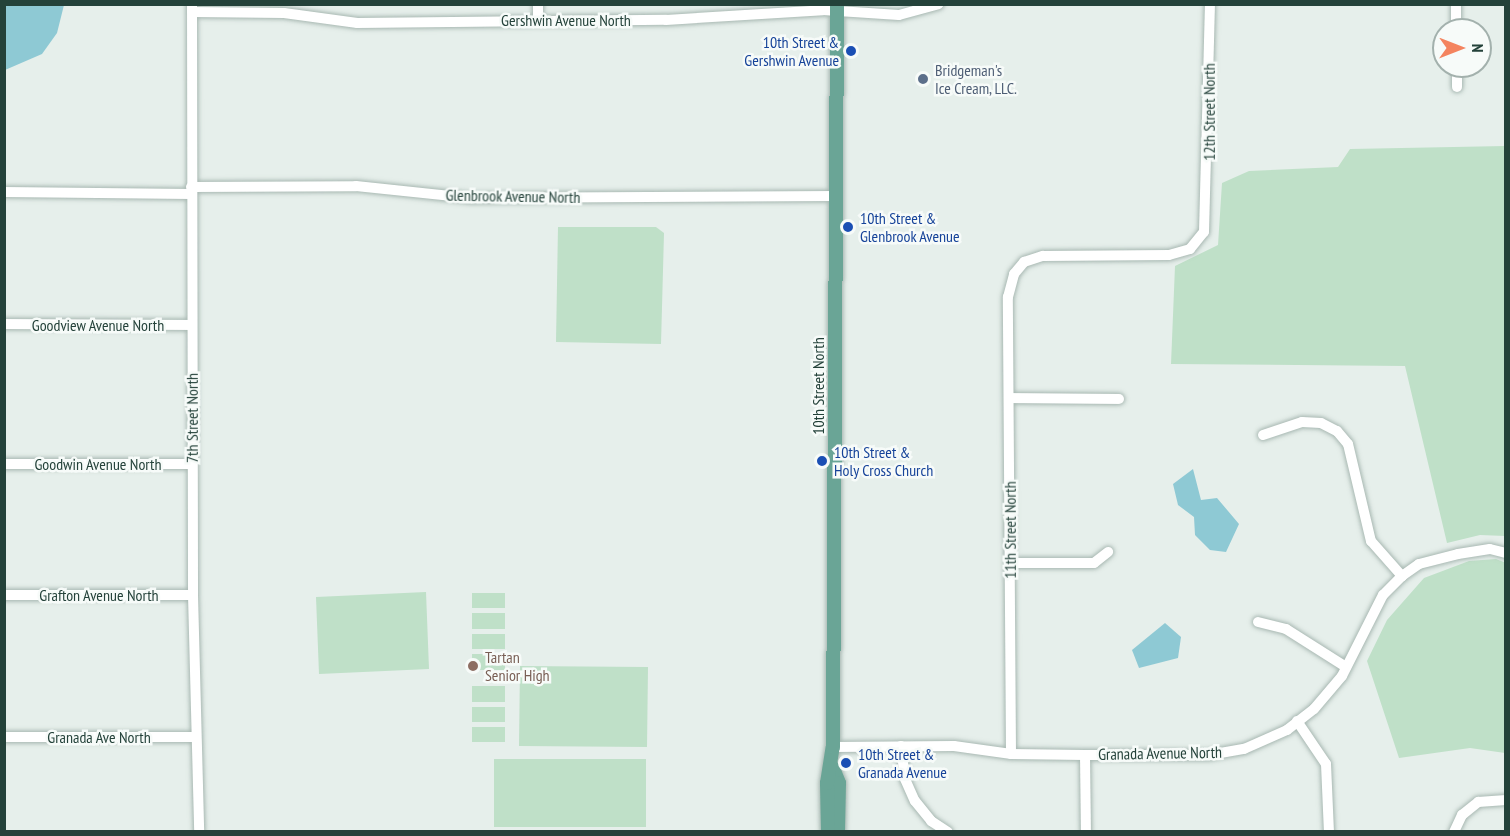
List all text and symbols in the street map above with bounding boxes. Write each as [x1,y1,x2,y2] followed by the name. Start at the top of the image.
[501,10,631,30] street label: Gershwin Avenue North
[1432,18,1492,78] north arrow
[744,32,839,70] place label: 10th Street & Gershwin Avenue
[844,44,858,58] marker: 10th Street & Gershwin Avenue
[1468,44,1488,52] text: N
[935,60,1018,98] place label: Bridgeman's Ice Cream, LLC.
[1199,63,1219,161] street label: 12th Street North
[916,72,930,86] marker: Bridgeman's Ice Cream, LLC.
[445,185,581,207] street label: Glenbrook Avenue North
[860,208,960,246] place label: 10th Street & Glenbrook Avenue
[841,220,855,234] marker: 10th Street & Glenbrook Avenue
[31,315,165,335] street label: Goodview Avenue North
[808,337,828,435] street label: 10th Street North
[182,373,202,463] street label: 7th Street North
[834,442,934,480] place label: 10th Street & Holy Cross Church
[34,454,162,474] street label: Goodwin Avenue North
[815,454,829,468] marker: 10th Street & Holy Cross Church
[1000,481,1020,579] street label: 11th Street North
[39,585,159,605] street label: Grafton Avenue North
[485,647,550,685] place label: Tartan Senior High
[466,659,480,673] marker: Tartan Senior High
[47,727,151,747] street label: Granada Ave North
[1098,742,1222,764] street label: Granada Avenue North
[858,744,947,782] place label: 10th Street & Granada Avenue
[839,756,853,770] marker: 10th Street & Granada Avenue

